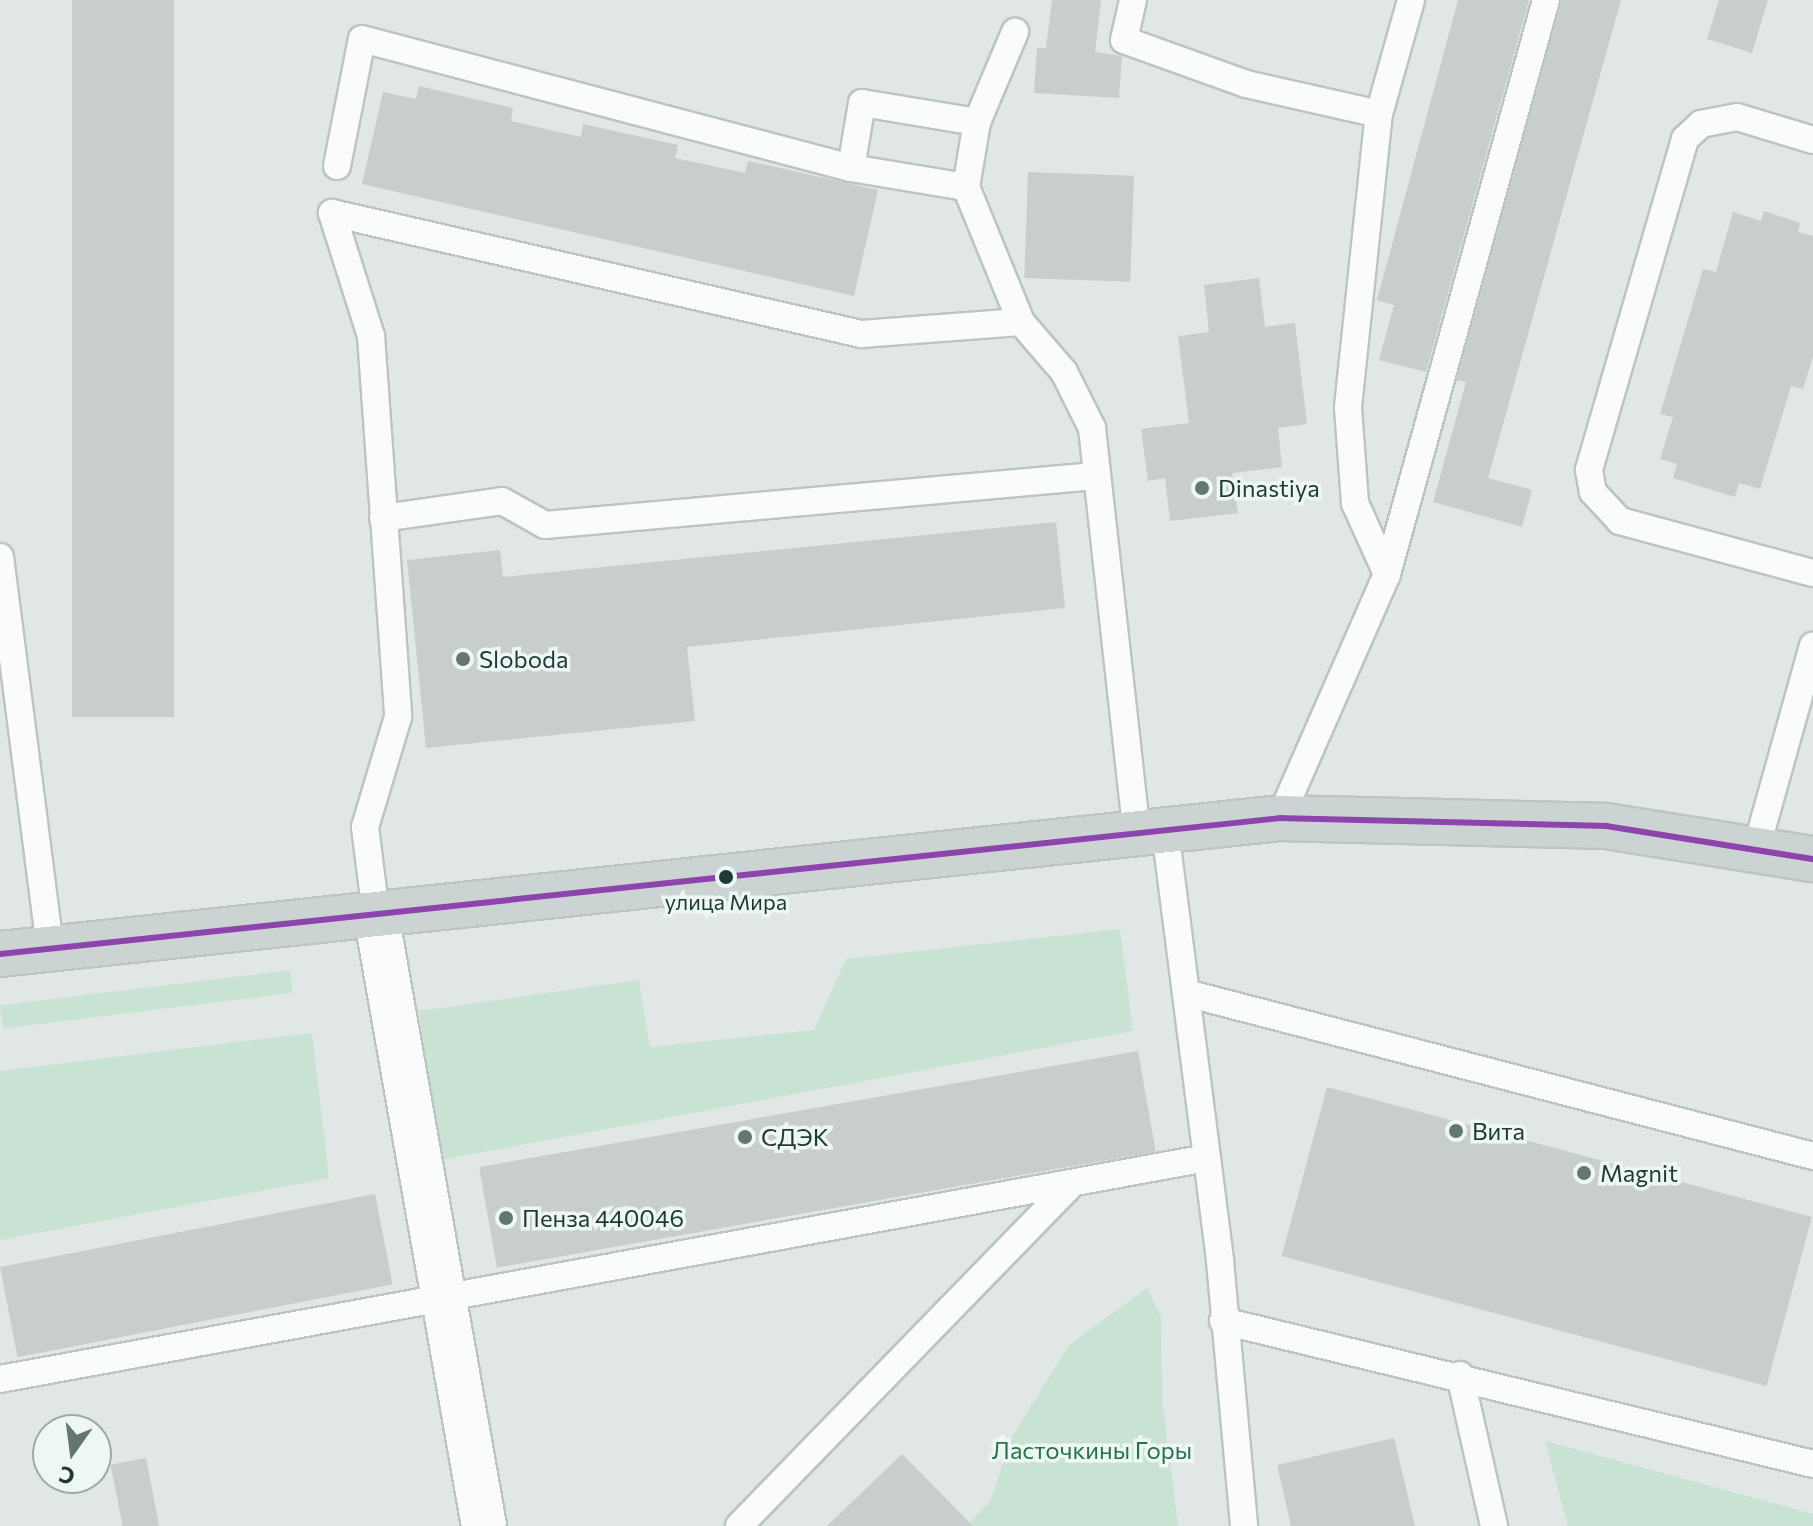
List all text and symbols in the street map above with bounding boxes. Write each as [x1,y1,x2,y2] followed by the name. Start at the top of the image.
[1218,474,1320,502] place label: Dinastiya
[1193,479,1211,497] marker: Dinastiya
[479,645,568,673] place label: Sloboda
[454,650,472,668] marker: Sloboda
[718,869,734,885] marker: улица Мира
[665,889,787,915] place label: улица Мира
[1472,1117,1525,1145] place label: Вита
[1447,1122,1465,1140] marker: Вита
[761,1123,829,1151] place label: СДЭК
[736,1128,754,1146] marker: СДЭК
[1600,1159,1678,1187] place label: Magnit
[1575,1164,1593,1182] marker: Magnit
[522,1204,684,1232] place label: Пенза 440046
[497,1209,515,1227] marker: Пенза 440046
[32,1414,112,1494] north arrow
[992,1436,1192,1464] park label: Ласточкины Горы
[56,1461,77,1491] text: С

